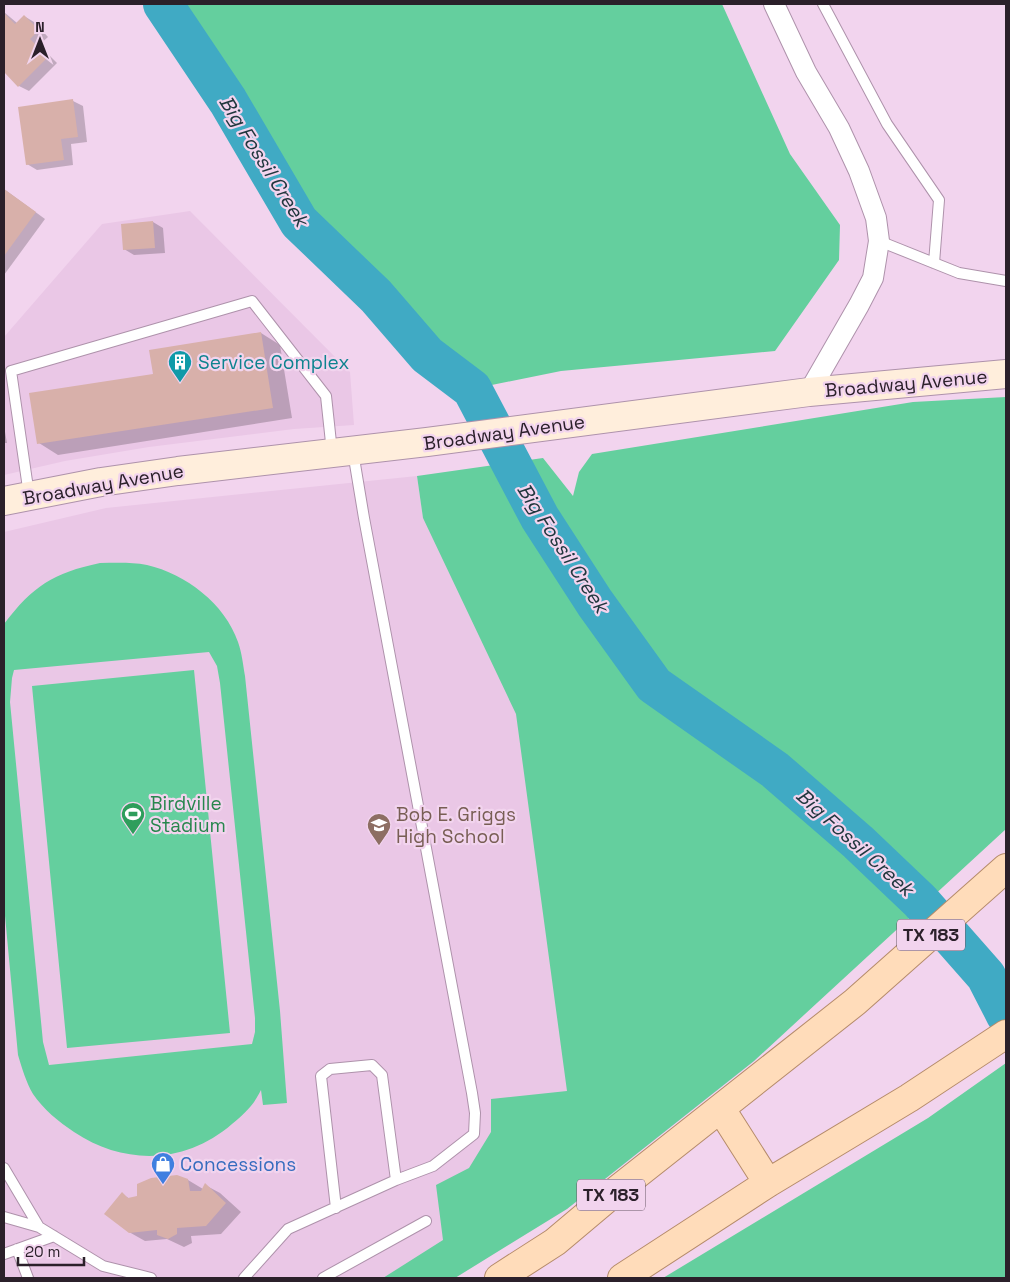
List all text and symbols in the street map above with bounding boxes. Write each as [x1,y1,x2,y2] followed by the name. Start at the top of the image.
[15,15,65,65] north arrow
[35,18,45,36] text: N
[213,91,316,233] water label: Big Fossil Creek
[167,349,193,383] building icon: Service Complex
[198,350,350,375] place label: Service Complex
[824,364,988,403] street label: Broadway Avenue
[422,409,587,456] street label: Broadway Avenue
[21,458,186,511] street label: Broadway Avenue
[511,478,616,620] water label: Big Fossil Creek
[791,782,921,903] water label: Big Fossil Creek
[150,791,226,838] place label: Birdville Stadium
[120,801,146,835] sports icon: Birdville Stadium
[396,802,516,849] place label: Bob E. Griggs High School
[366,812,392,846] school or university icon: Bob E. Griggs High School
[897,920,965,950] road number: TX 183
[150,1151,176,1185] shop icon: Concessions
[180,1152,296,1177] place label: Concessions
[577,1180,645,1210] road number: TX 183
[18,1234,84,1266] scale bar
[25,1242,60,1261] text: 20 m

